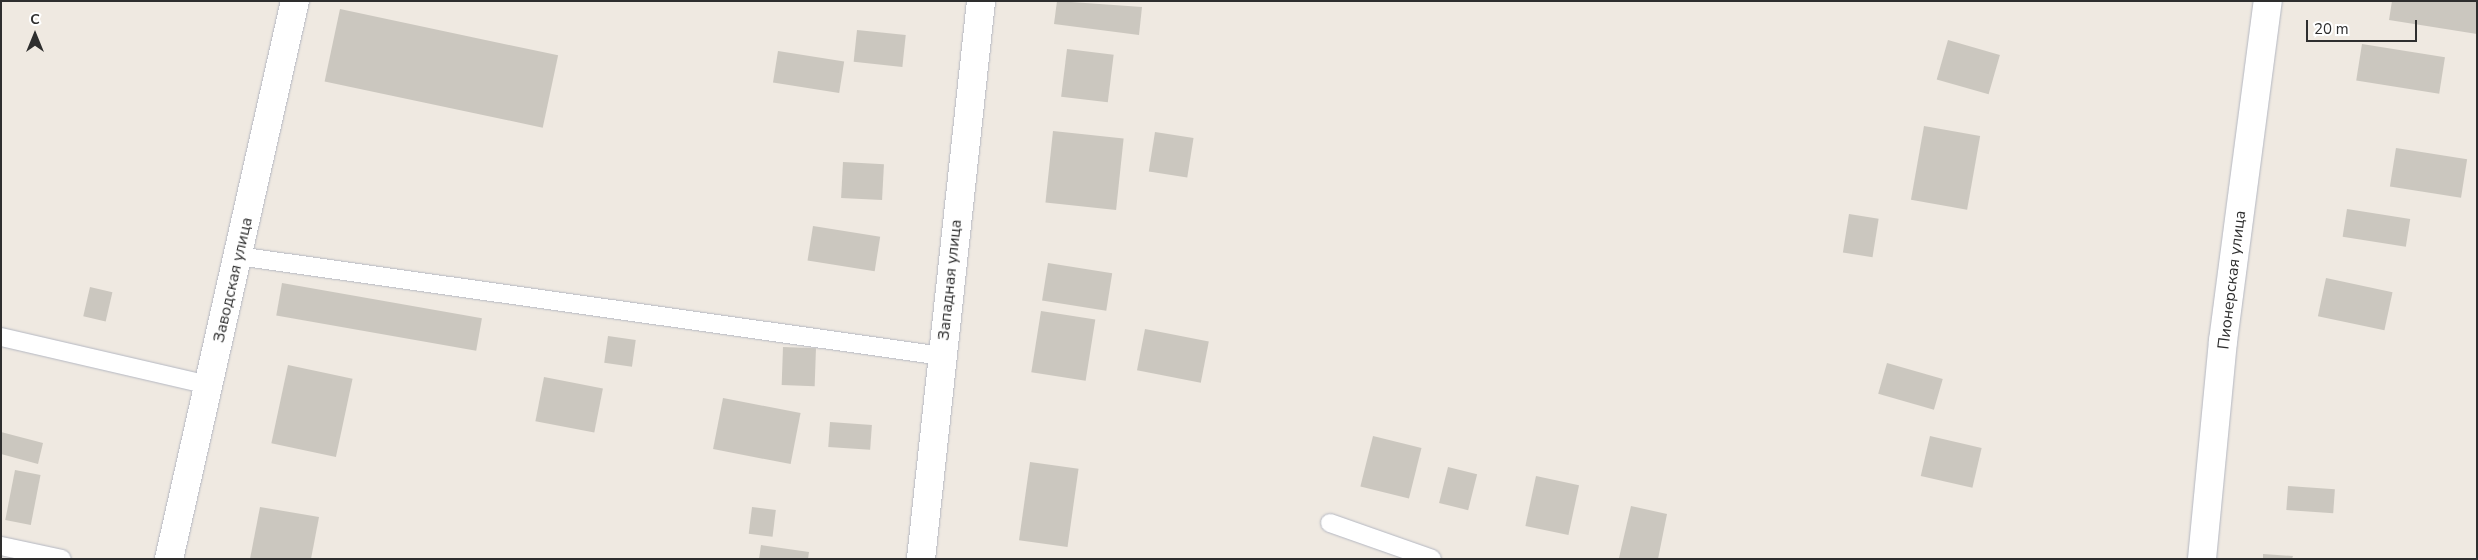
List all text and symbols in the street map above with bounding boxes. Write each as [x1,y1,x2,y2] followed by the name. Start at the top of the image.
[10,10,60,60] north arrow
[30,10,40,29] text: С
[2308,10,2419,42] scale bar
[2314,19,2349,39] text: 20 m
[2214,209,2250,351] street label: Пионерская улица
[209,215,257,345] street label: Заводская улица
[934,218,966,342] street label: Западная улица

